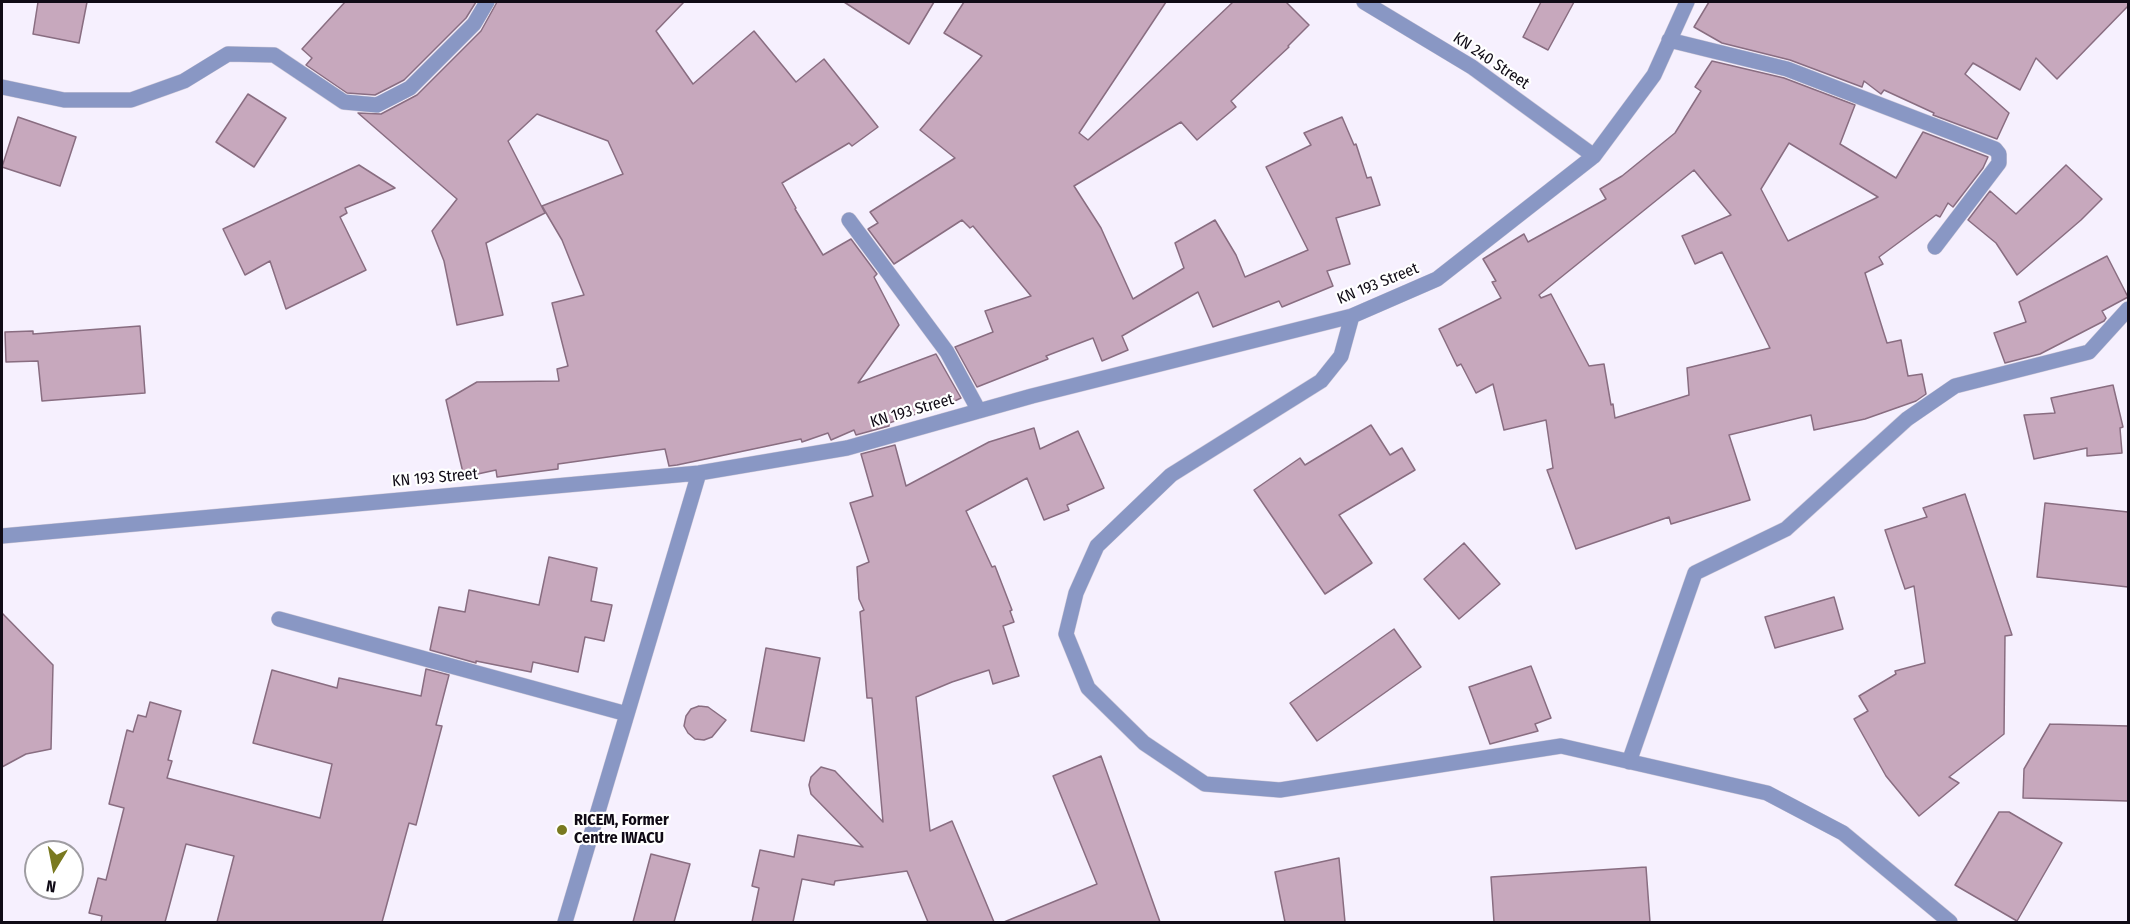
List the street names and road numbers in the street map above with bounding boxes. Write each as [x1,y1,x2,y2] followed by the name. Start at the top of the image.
[1449,28,1533,94] street label: KN 240 Street
[1335,259,1421,309] street label: KN 193 Street
[868,390,956,432] street label: KN 193 Street
[391,465,479,491] street label: KN 193 Street

